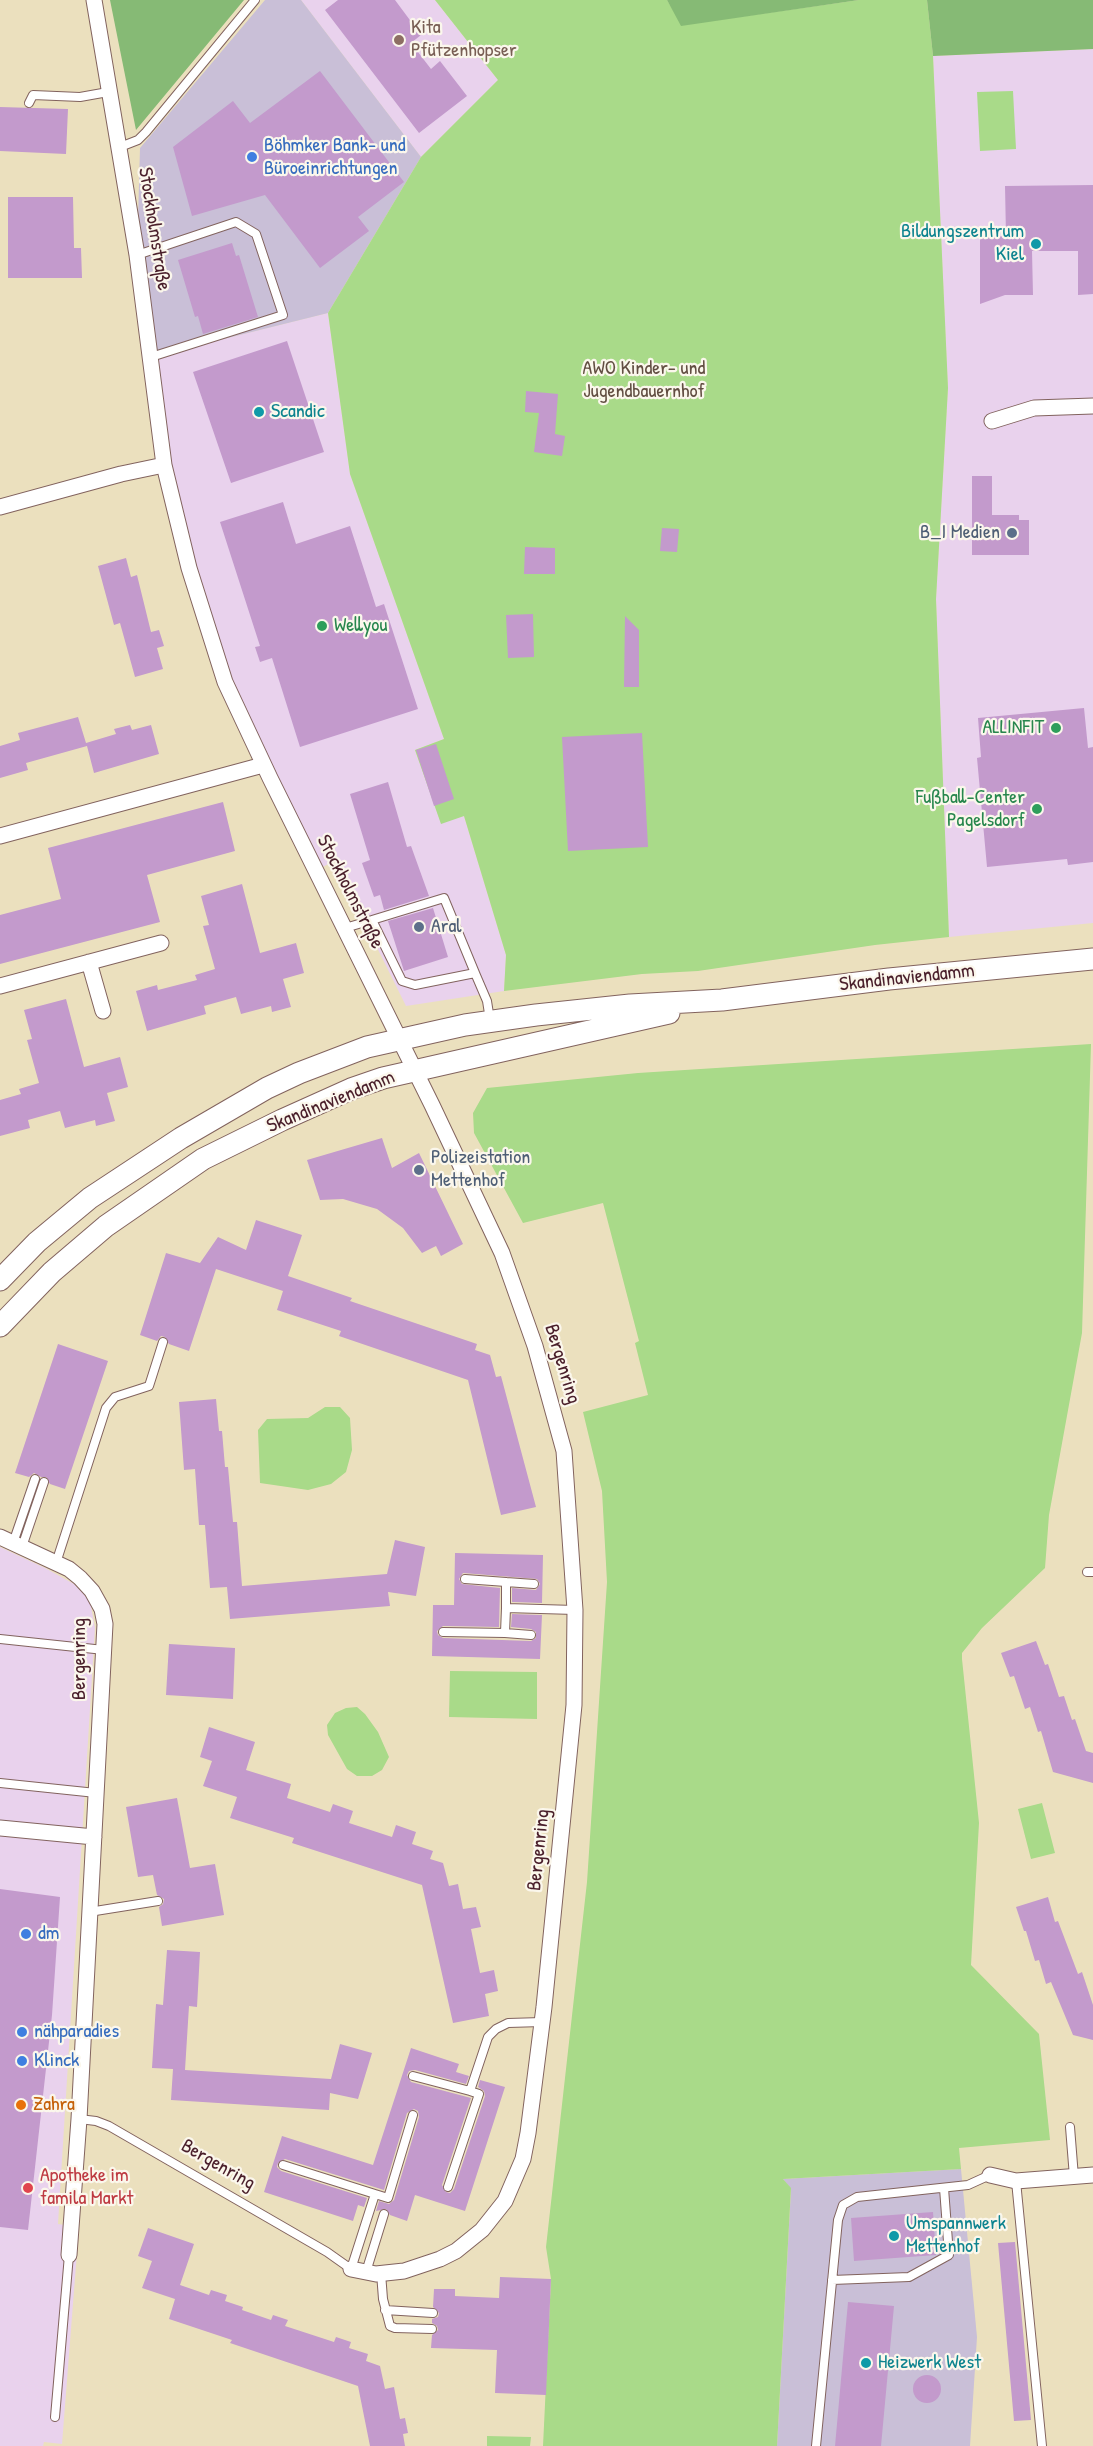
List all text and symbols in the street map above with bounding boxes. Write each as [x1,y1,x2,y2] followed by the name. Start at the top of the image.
[411,16,517,63] place label: Kita Pfützenhopser
[392,33,406,47] marker: Kita Pfützenhopser
[264,134,406,181] place label: Böhmker Bank- und Büroeinrichtungen
[245,150,259,164] marker: Böhmker Bank- und Büroeinrichtungen
[132,166,176,292] street label: Stockholmstraße
[901,220,1024,267] place label: Bildungszentrum Kiel
[1029,237,1043,251] marker: Bildungszentrum Kiel
[583,357,705,404] park label: AWO Kinder- und Jugendbauernhof
[271,400,325,424] place label: Scandic
[252,405,266,419] marker: Scandic
[920,521,1000,545] place label: B_I Medien
[1005,526,1019,540] marker: B_I Medien
[334,614,387,638] place label: Wellyou
[315,619,329,633] marker: Wellyou
[982,716,1044,740] place label: ALLINFIT
[1049,721,1063,735] marker: ALLINFIT
[916,786,1025,833] place label: Fußball-Center Pagelsdorf
[1030,802,1044,816] marker: Fußball-Center Pagelsdorf
[311,831,389,953] street label: Stockholmstraße
[431,915,462,939] place label: Aral
[412,920,426,934] marker: Aral
[838,959,976,997] street label: Skandinaviendamm
[264,1065,398,1139] street label: Skandinaviendamm
[431,1146,530,1193] place label: Polizeistation Mettenhof
[412,1163,426,1177] marker: Polizeistation Mettenhof
[539,1321,585,1407] street label: Bergenring
[68,1618,92,1700] street label: Bergenring
[523,1808,555,1892] street label: Bergenring
[38,1922,59,1946] place label: dm
[19,1927,33,1941] marker: dm
[34,2020,119,2044] place label: nähparadies
[15,2025,29,2039] marker: nähparadies
[34,2049,79,2073] place label: Klinck
[15,2054,29,2068] marker: Klinck
[33,2093,75,2117] place label: Zahra
[14,2098,28,2112] marker: Zahra
[177,2134,259,2196] street label: Bergenring
[40,2164,133,2211] place label: Apotheke im famila Markt
[21,2181,35,2195] marker: Apotheke im famila Markt
[906,2212,1006,2259] place label: Umspannwerk Mettenhof
[887,2229,901,2243] marker: Umspannwerk Mettenhof
[878,2351,981,2375] place label: Heizwerk West
[859,2356,873,2370] marker: Heizwerk West

